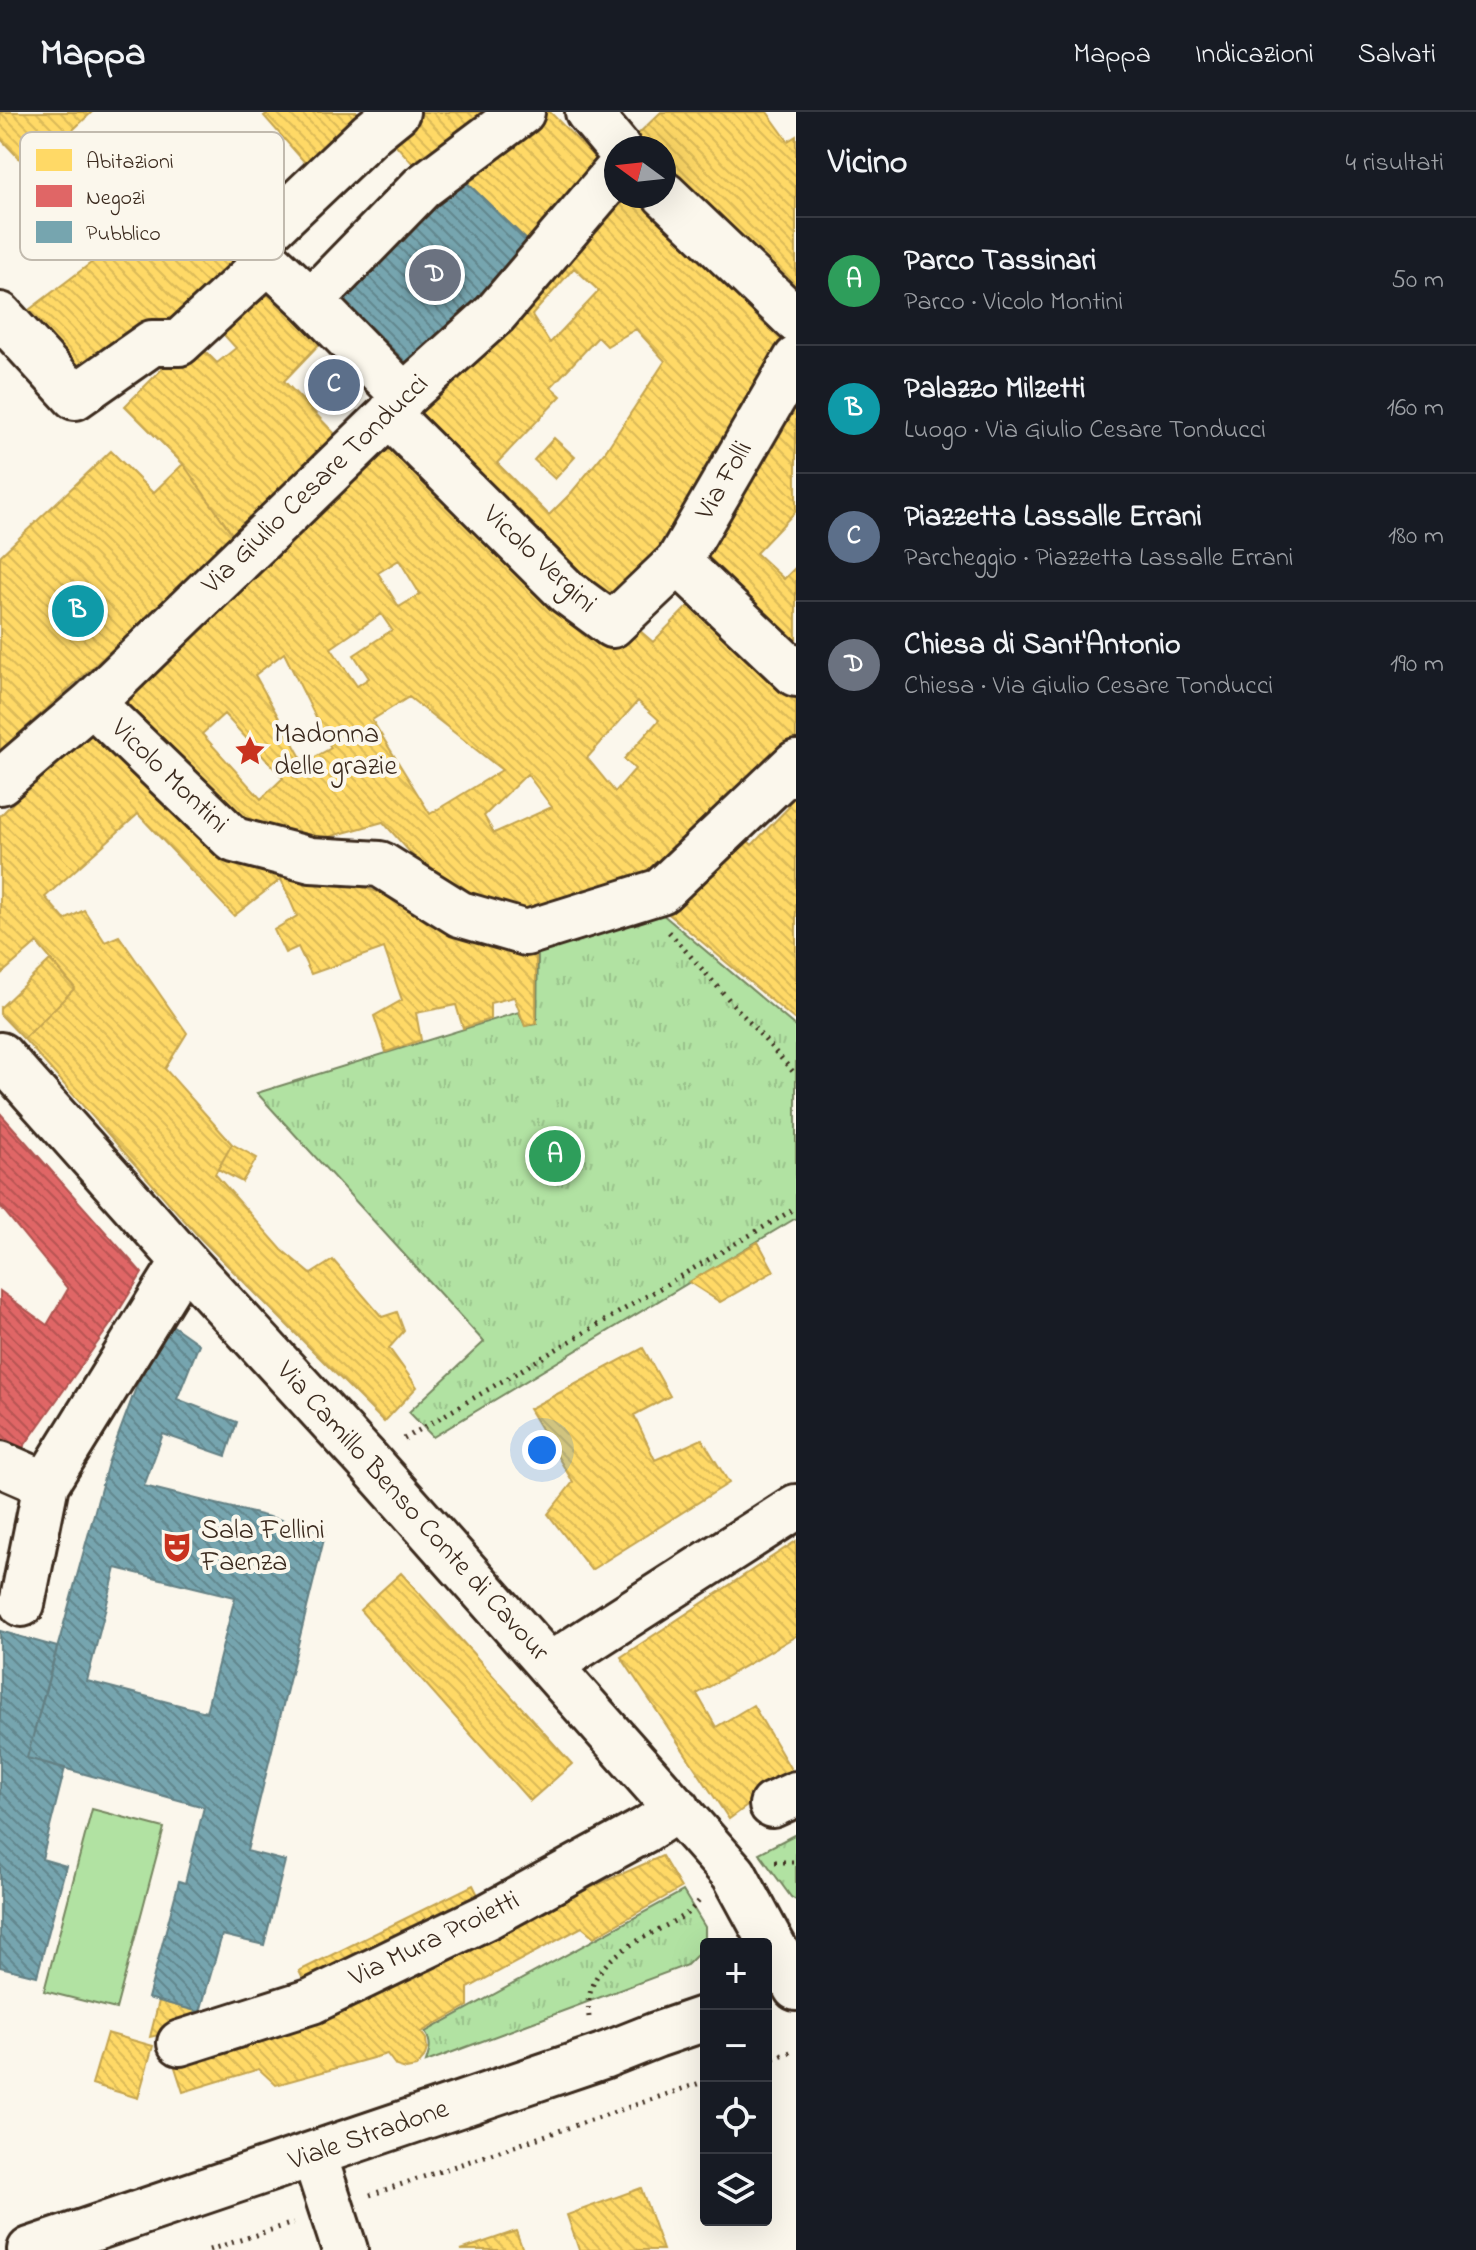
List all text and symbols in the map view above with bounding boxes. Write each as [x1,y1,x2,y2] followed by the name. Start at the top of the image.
[40,27,145,83] text: Mappa
[1073,35,1151,76] text: Mappa
[1195,35,1314,76] text: Indicazioni
[1358,35,1436,76] text: Salvati
[20,132,284,260] legend
[604,136,676,208] north arrow
[828,139,907,189] text: Vicino
[1345,145,1444,183] text: 4 risultati
[86,147,174,179] text: Abitazioni
[86,183,145,216] text: Negozi
[86,219,161,251] text: Pubblico
[904,240,1097,284] text: Parco Tassinari
[409,245,461,305] pin: D
[846,262,862,300] text: A
[1391,262,1444,300] text: 50 m
[904,284,1123,322] text: Parco · Vicolo Montini
[308,355,360,415] pin: C
[196,368,436,602] street label: Via Giulio Cesare Tonducci
[904,368,1085,412] text: Palazzo Milzetti
[845,390,863,428] text: B
[1386,390,1444,428] text: 160 m
[904,412,1266,450] text: Luogo · Via Giulio Cesare Tonducci
[685,434,764,529] street label: Via Folli
[472,496,605,624] street label: Vicolo Vergini
[904,496,1202,540] text: Piazzetta Lassalle Errani
[847,518,861,556] text: C
[1388,518,1444,556] text: 180 m
[904,540,1293,578] text: Parcheggio · Piazzetta Lassalle Errani
[52,581,104,641] pin: B
[904,624,1180,668] text: Chiesa di Sant'Antonio
[844,646,864,684] text: D
[1390,646,1444,684] text: 190 m
[904,668,1273,706] text: Chiesa · Via Giulio Cesare Tonducci
[100,709,237,844] street label: Vicolo Montini
[274,715,397,788] place label: Madonna delle grazie
[233,734,267,768] place icon: Madonna delle grazie
[529,1126,581,1186] pin: A
[265,1352,559,1672] street label: Via Camillo Benso Conte di Cavour
[522,1430,562,1470] your location
[200,1511,325,1584] place label: Sala Fellini Faenza
[160,1530,194,1564] theatre icon: Sala Fellini Faenza
[342,1881,527,1999] street label: Via Mura Proietti
[700,1938,772,2226] map controls
[700,1938,772,2010] button: +
[700,2010,772,2082] button: −
[700,2082,772,2154] button: locate
[283,2089,455,2183] street label: Viale Stradone
[700,2154,772,2226] button: layers

